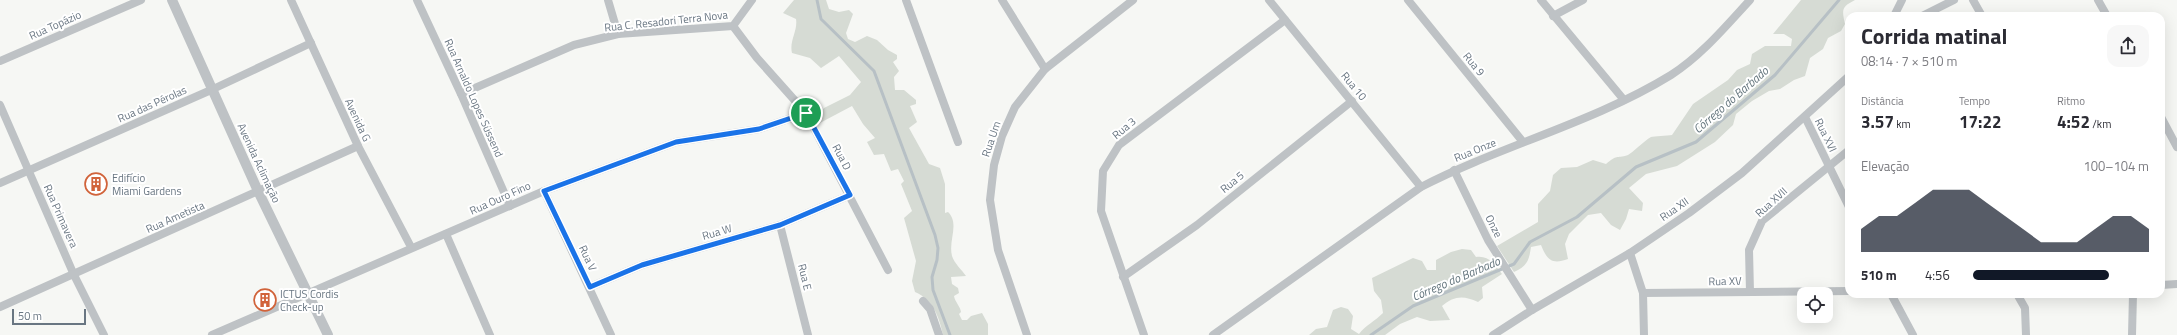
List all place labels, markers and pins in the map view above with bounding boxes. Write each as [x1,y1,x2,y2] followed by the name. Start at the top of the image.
[789,96,823,130] pin
[112,170,182,199] place label: Edifício Miami Gardens
[83,171,109,197] building icon: Edifício Miami Gardens
[280,286,339,315] place label: ICTUS Cordis Check-up
[252,287,278,313] building icon: ICTUS Cordis Check-up

